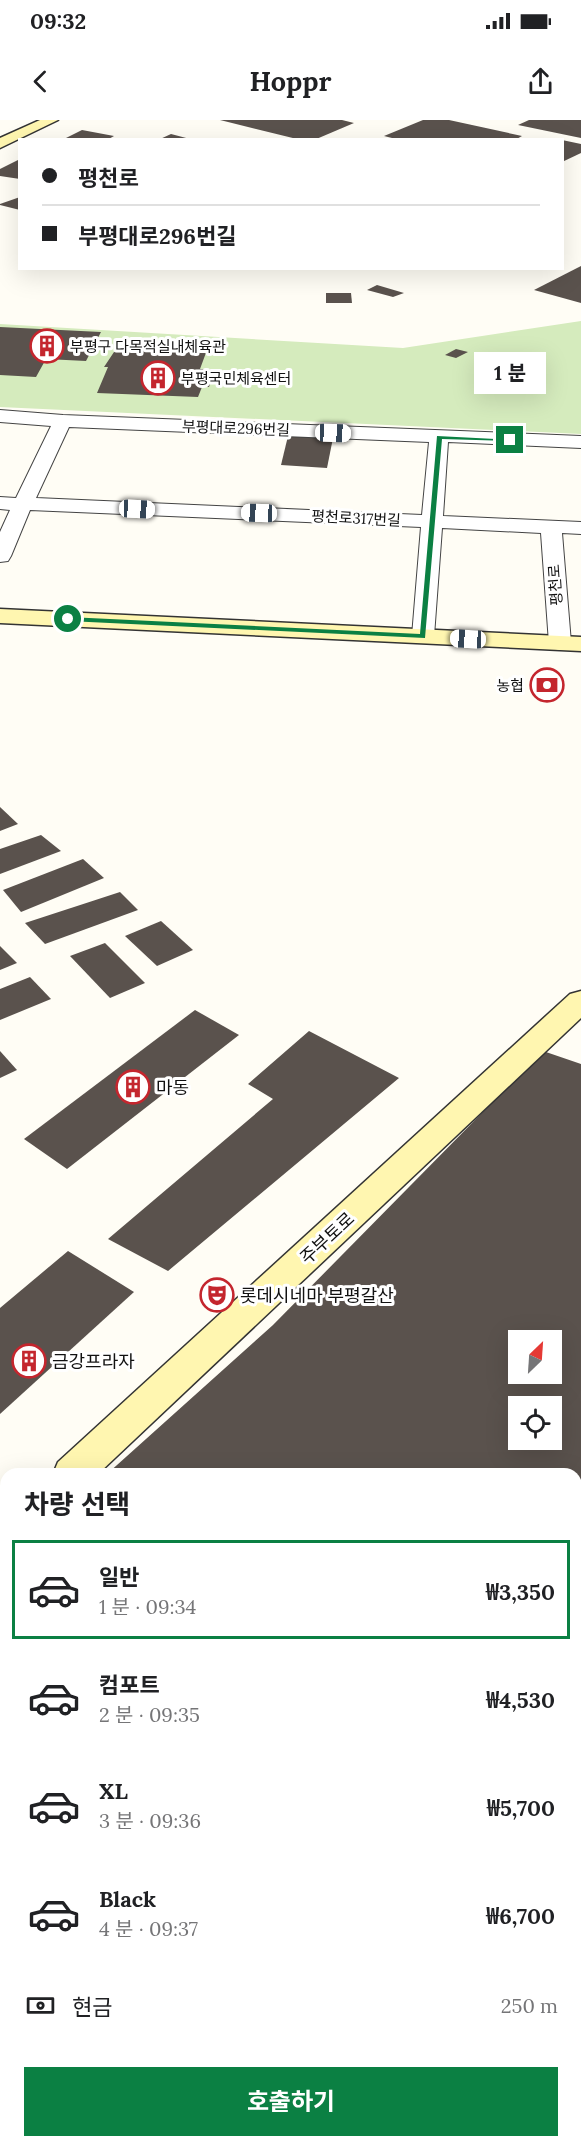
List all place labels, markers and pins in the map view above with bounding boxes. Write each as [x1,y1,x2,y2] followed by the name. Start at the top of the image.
[29,328,65,364] building icon: 부평구 다목적실내체육관
[70,337,226,356] place label: 부평구 다목적실내체육관
[140,360,176,396] building icon: 부평국민체육센터
[181,369,291,388] place label: 부평국민체육센터
[529,667,565,703] bank icon: 농협
[496,676,524,695] place label: 농협
[115,1069,151,1105] building icon: 마동
[156,1076,189,1099] place label: 마동
[199,1277,235,1313] theatre icon: 롯데시네마 부평갈산
[240,1284,394,1307] place label: 롯데시네마 부평갈산
[11,1343,47,1379] building icon: 금강프라자
[52,1350,135,1373] place label: 금강프라자

